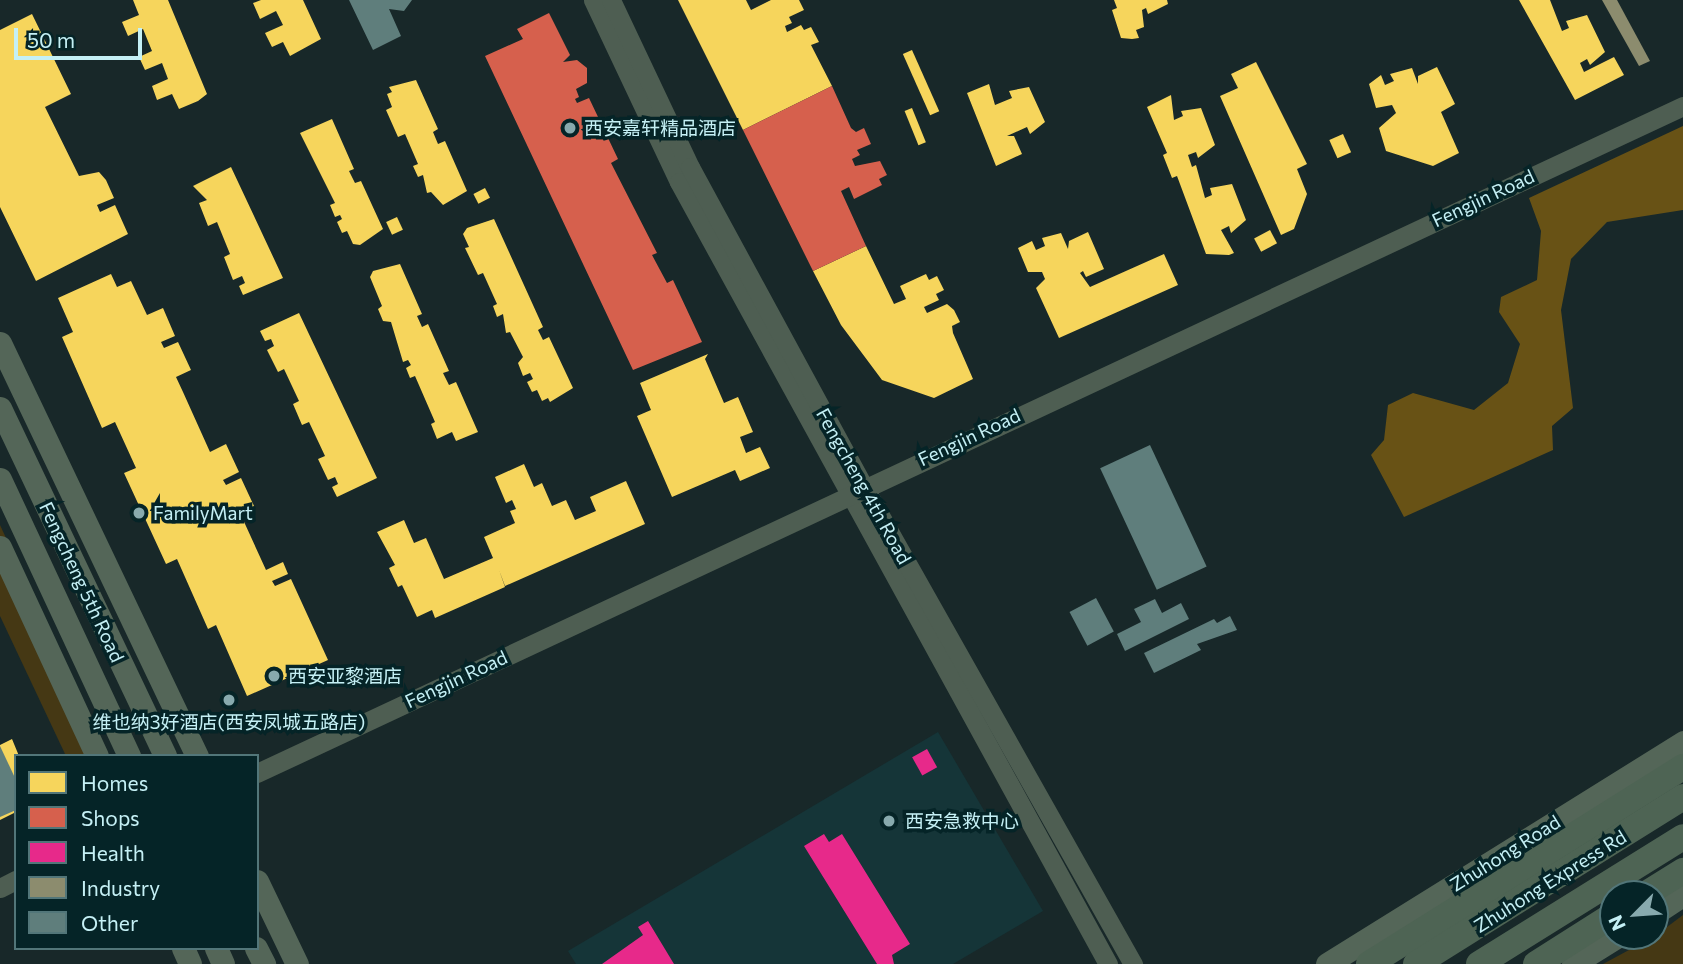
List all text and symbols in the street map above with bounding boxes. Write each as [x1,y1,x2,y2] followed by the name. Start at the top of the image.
[18,14,145,58] scale bar
[27,27,75,52] text: 50 m
[584,117,736,139] place label: 西安嘉轩精品酒店
[562,120,578,136] marker: 西安嘉轩精品酒店
[1428,164,1538,232] street label: Fengjin Road
[914,403,1024,471] street label: Fengjin Road
[812,404,916,568] street label: Fengcheng 4th Road
[35,498,129,666] street label: Fengcheng 5th Road
[153,502,253,524] place label: FamilyMart
[131,505,147,521] marker: FamilyMart
[401,645,511,713] street label: Fengjin Road
[288,665,402,687] place label: 西安亚黎酒店
[266,668,282,684] marker: 西安亚黎酒店
[221,692,237,708] marker: 维也纳3好酒店(西安凤城五路店)
[93,711,365,733] place label: 维也纳3好酒店(西安凤城五路店)
[14,754,259,950] legend
[81,770,148,795] text: Homes
[81,805,140,830] text: Shops
[905,810,1019,832] place label: 西安急救中心
[1446,810,1564,896] street label: Zhuhong Road
[879,811,899,831] marker: 西安急救中心
[1470,825,1630,937] street label: Zhuhong Express Rd
[81,840,145,865] text: Health
[81,875,160,900] text: Industry
[1599,880,1669,950] north arrow
[81,910,138,935] text: Other
[1603,912,1630,935] text: N

